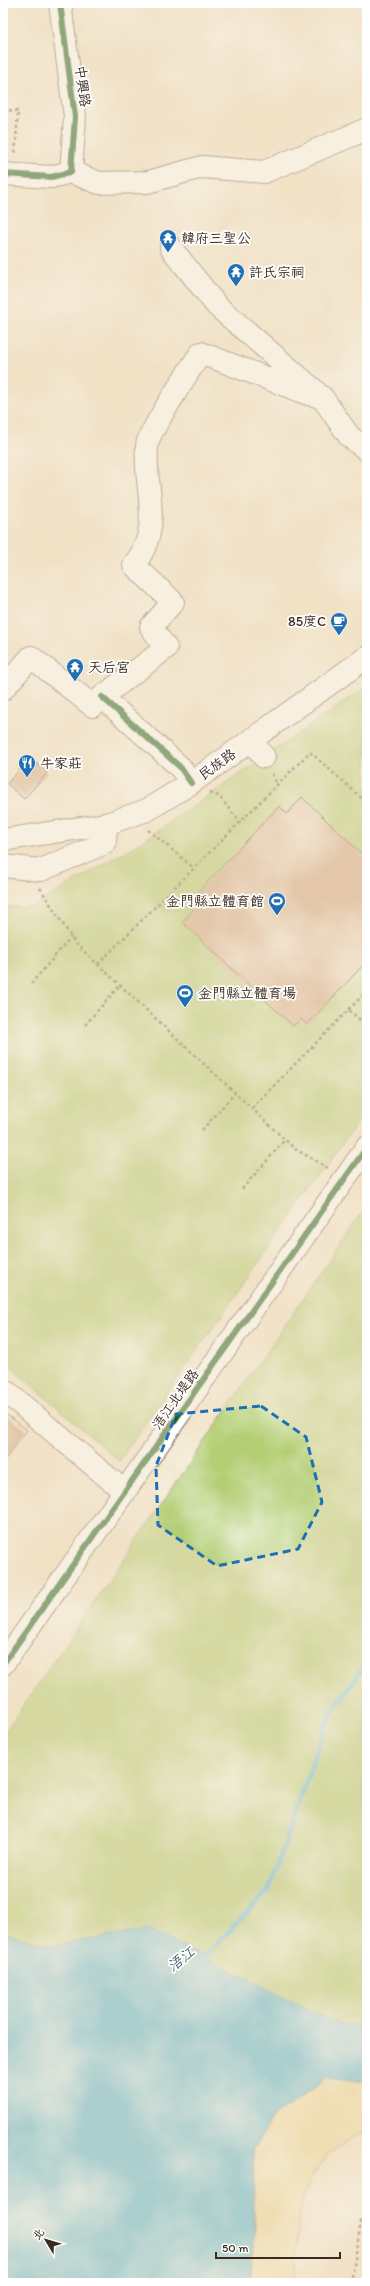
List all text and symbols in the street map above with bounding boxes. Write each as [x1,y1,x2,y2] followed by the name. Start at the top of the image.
[71,64,94,108] street label: 中興路
[158,228,178,253] temple icon: 韓府三聖公
[181,230,251,247] place label: 韓府三聖公
[226,262,246,287] temple icon: 許氏宗祠
[249,264,305,281] place label: 許氏宗祠
[329,611,349,636] cafe icon: 85度C
[288,613,326,630] place label: 85度C
[65,657,85,682] temple icon: 天后宮
[88,659,130,676] place label: 天后宮
[195,745,239,784] street label: 民族路
[17,753,37,778] restaurant icon: 牛家莊
[40,755,82,772] place label: 牛家莊
[267,891,287,916] sports icon: 金門縣立體育館
[166,893,264,910] place label: 金門縣立體育館
[175,983,195,1008] sports icon: 金門縣立體育場
[198,985,296,1002] place label: 金門縣立體育場
[148,1366,202,1433] street label: 浯江北堤路
[164,1942,199,1975] water label: 浯江
[26,2220,66,2260] north arrow
[30,2226,47,2242] text: 北
[216,2234,340,2260] scale bar
[222,2241,248,2255] text: 50 m

